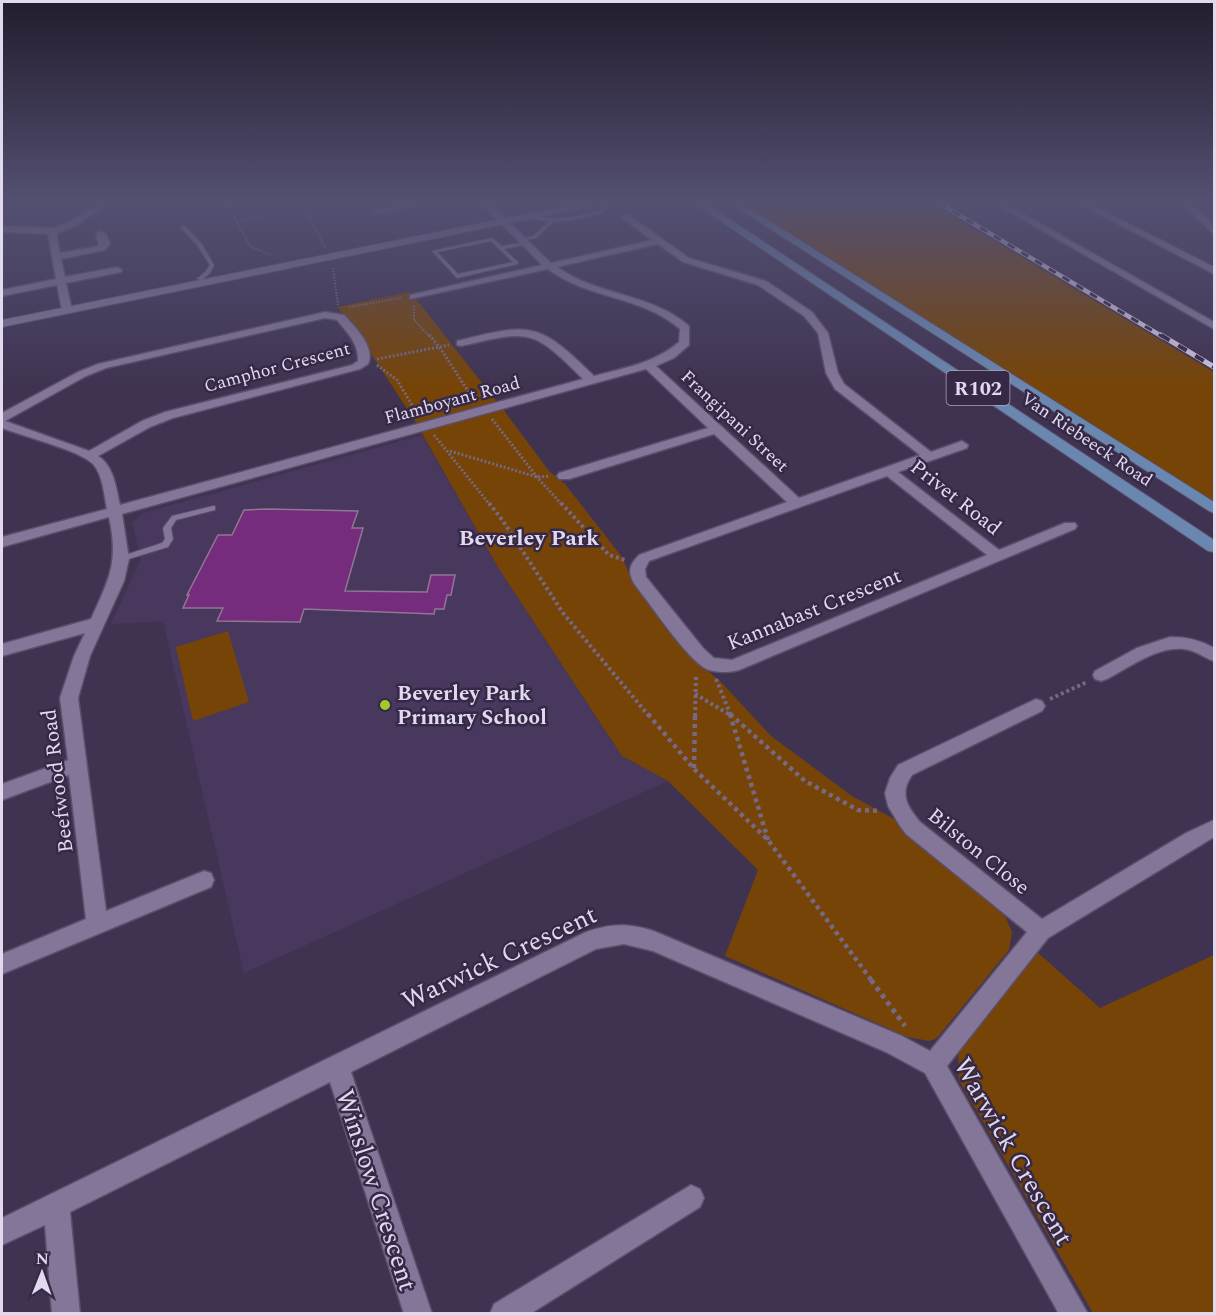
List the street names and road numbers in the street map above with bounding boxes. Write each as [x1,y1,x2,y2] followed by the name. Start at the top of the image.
[201,335,353,400] street label: Camphor Crescent
[674,364,795,479] street label: Frangipani Street
[381,369,523,432] street label: Flamboyant Road
[946,371,1010,405] road number: R102
[1015,385,1158,494] street label: Van Riebeeck Road
[903,452,1008,544] street label: Privet Road
[722,560,907,660] street label: Kannabast Crescent
[33,707,83,855] street label: Beefwood Road
[920,800,1036,903] street label: Bilston Close
[395,895,604,1021] street label: Warwick Crescent
[943,1050,1083,1253] street label: Warwick Crescent
[325,1084,428,1296] street label: Winslow Crescent

